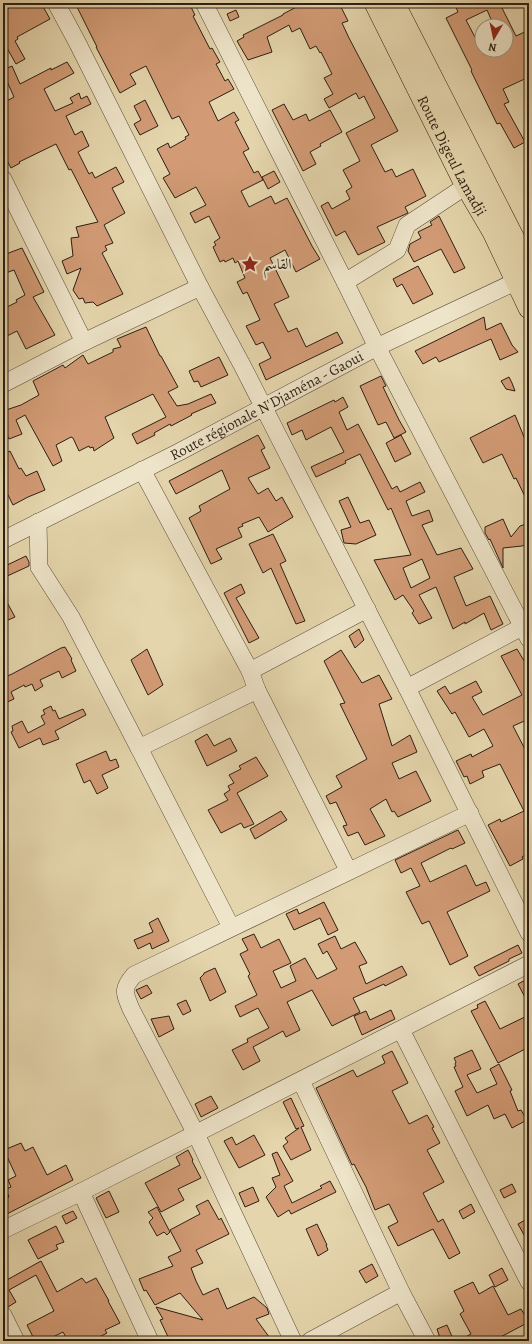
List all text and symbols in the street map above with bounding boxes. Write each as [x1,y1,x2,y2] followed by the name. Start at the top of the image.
[474,18,514,58] north arrow
[487,39,498,55] text: N
[413,92,491,220] street label: Route Digeul Lamadji
[240,254,260,274] place icon: القاسم
[263,254,292,279] place label: القاسم
[167,346,367,465] street label: Route régionale N'Djaména - Gaoui

